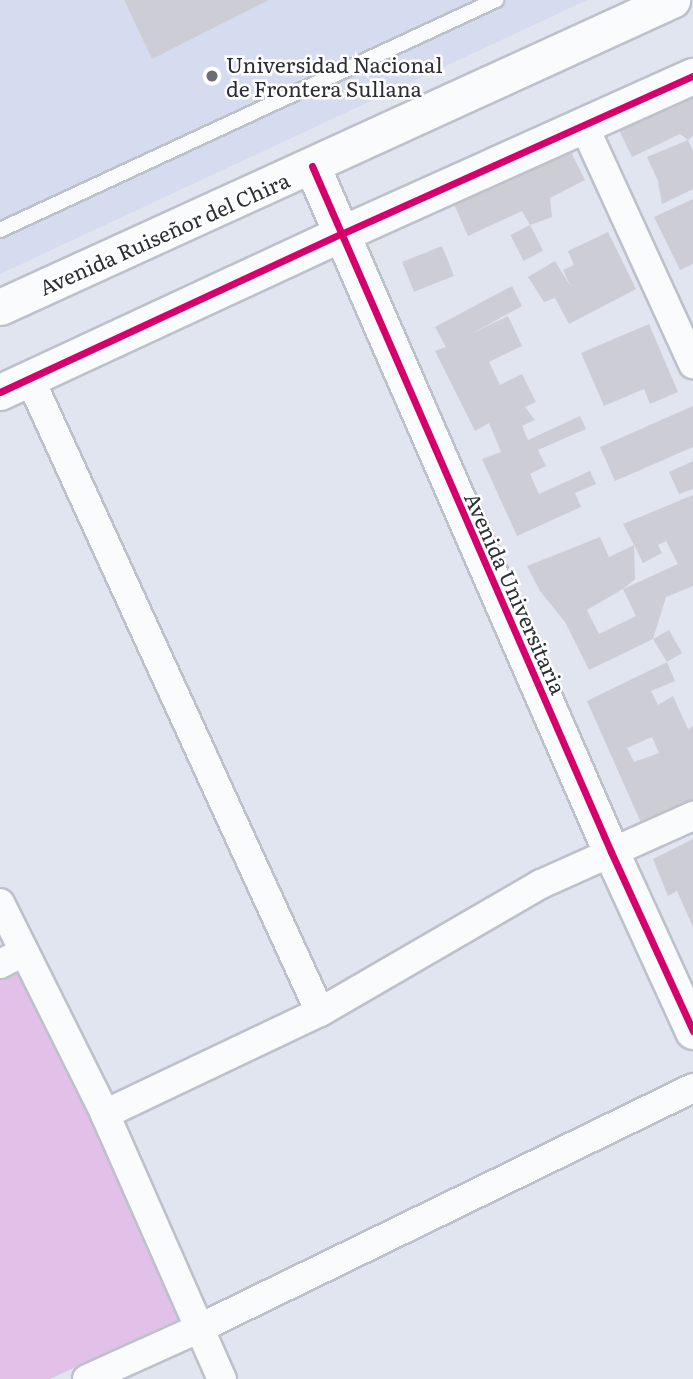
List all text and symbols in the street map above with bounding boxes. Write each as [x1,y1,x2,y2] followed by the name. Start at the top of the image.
[226,51,442,101] place label: Universidad Nacional de Frontera Sullana
[204,68,220,84] marker: Universidad Nacional de Frontera Sullana
[35,166,293,300] street label: Avenida Ruiseñor del Chira
[460,488,572,698] street label: Avenida Universitaria

